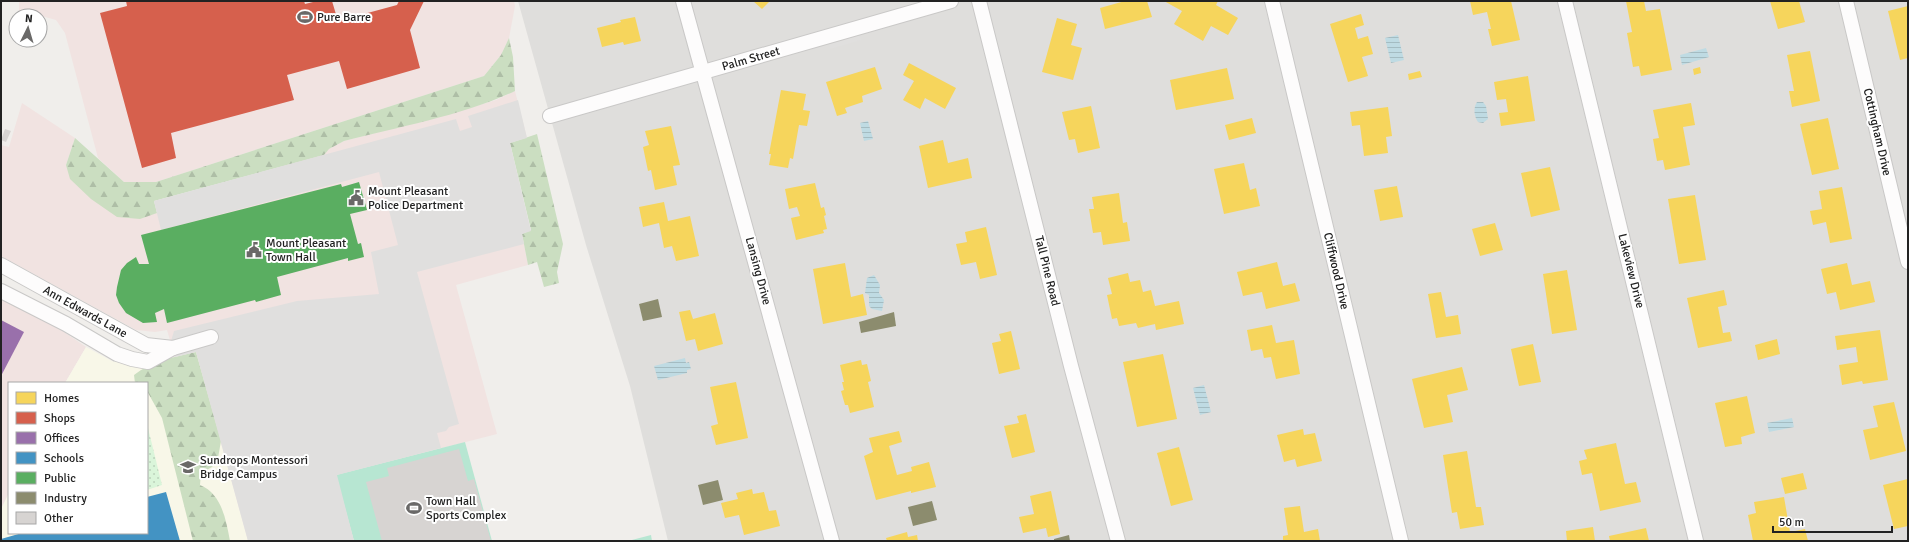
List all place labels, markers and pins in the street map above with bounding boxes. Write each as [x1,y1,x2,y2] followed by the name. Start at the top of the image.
[296,8,314,26] sports icon: Pure Barre
[317,10,371,25] place label: Pure Barre
[368,184,463,213] place label: Mount Pleasant Police Department
[347,189,365,207] public building icon: Mount Pleasant Police Department
[266,236,346,265] place label: Mount Pleasant Town Hall
[245,241,263,259] public building icon: Mount Pleasant Town Hall
[200,453,308,482] place label: Sundrops Montessori Bridge Campus
[179,458,197,476] school or university icon: Sundrops Montessori Bridge Campus
[426,494,507,523] place label: Town Hall Sports Complex
[405,499,423,517] sports icon: Town Hall Sports Complex

